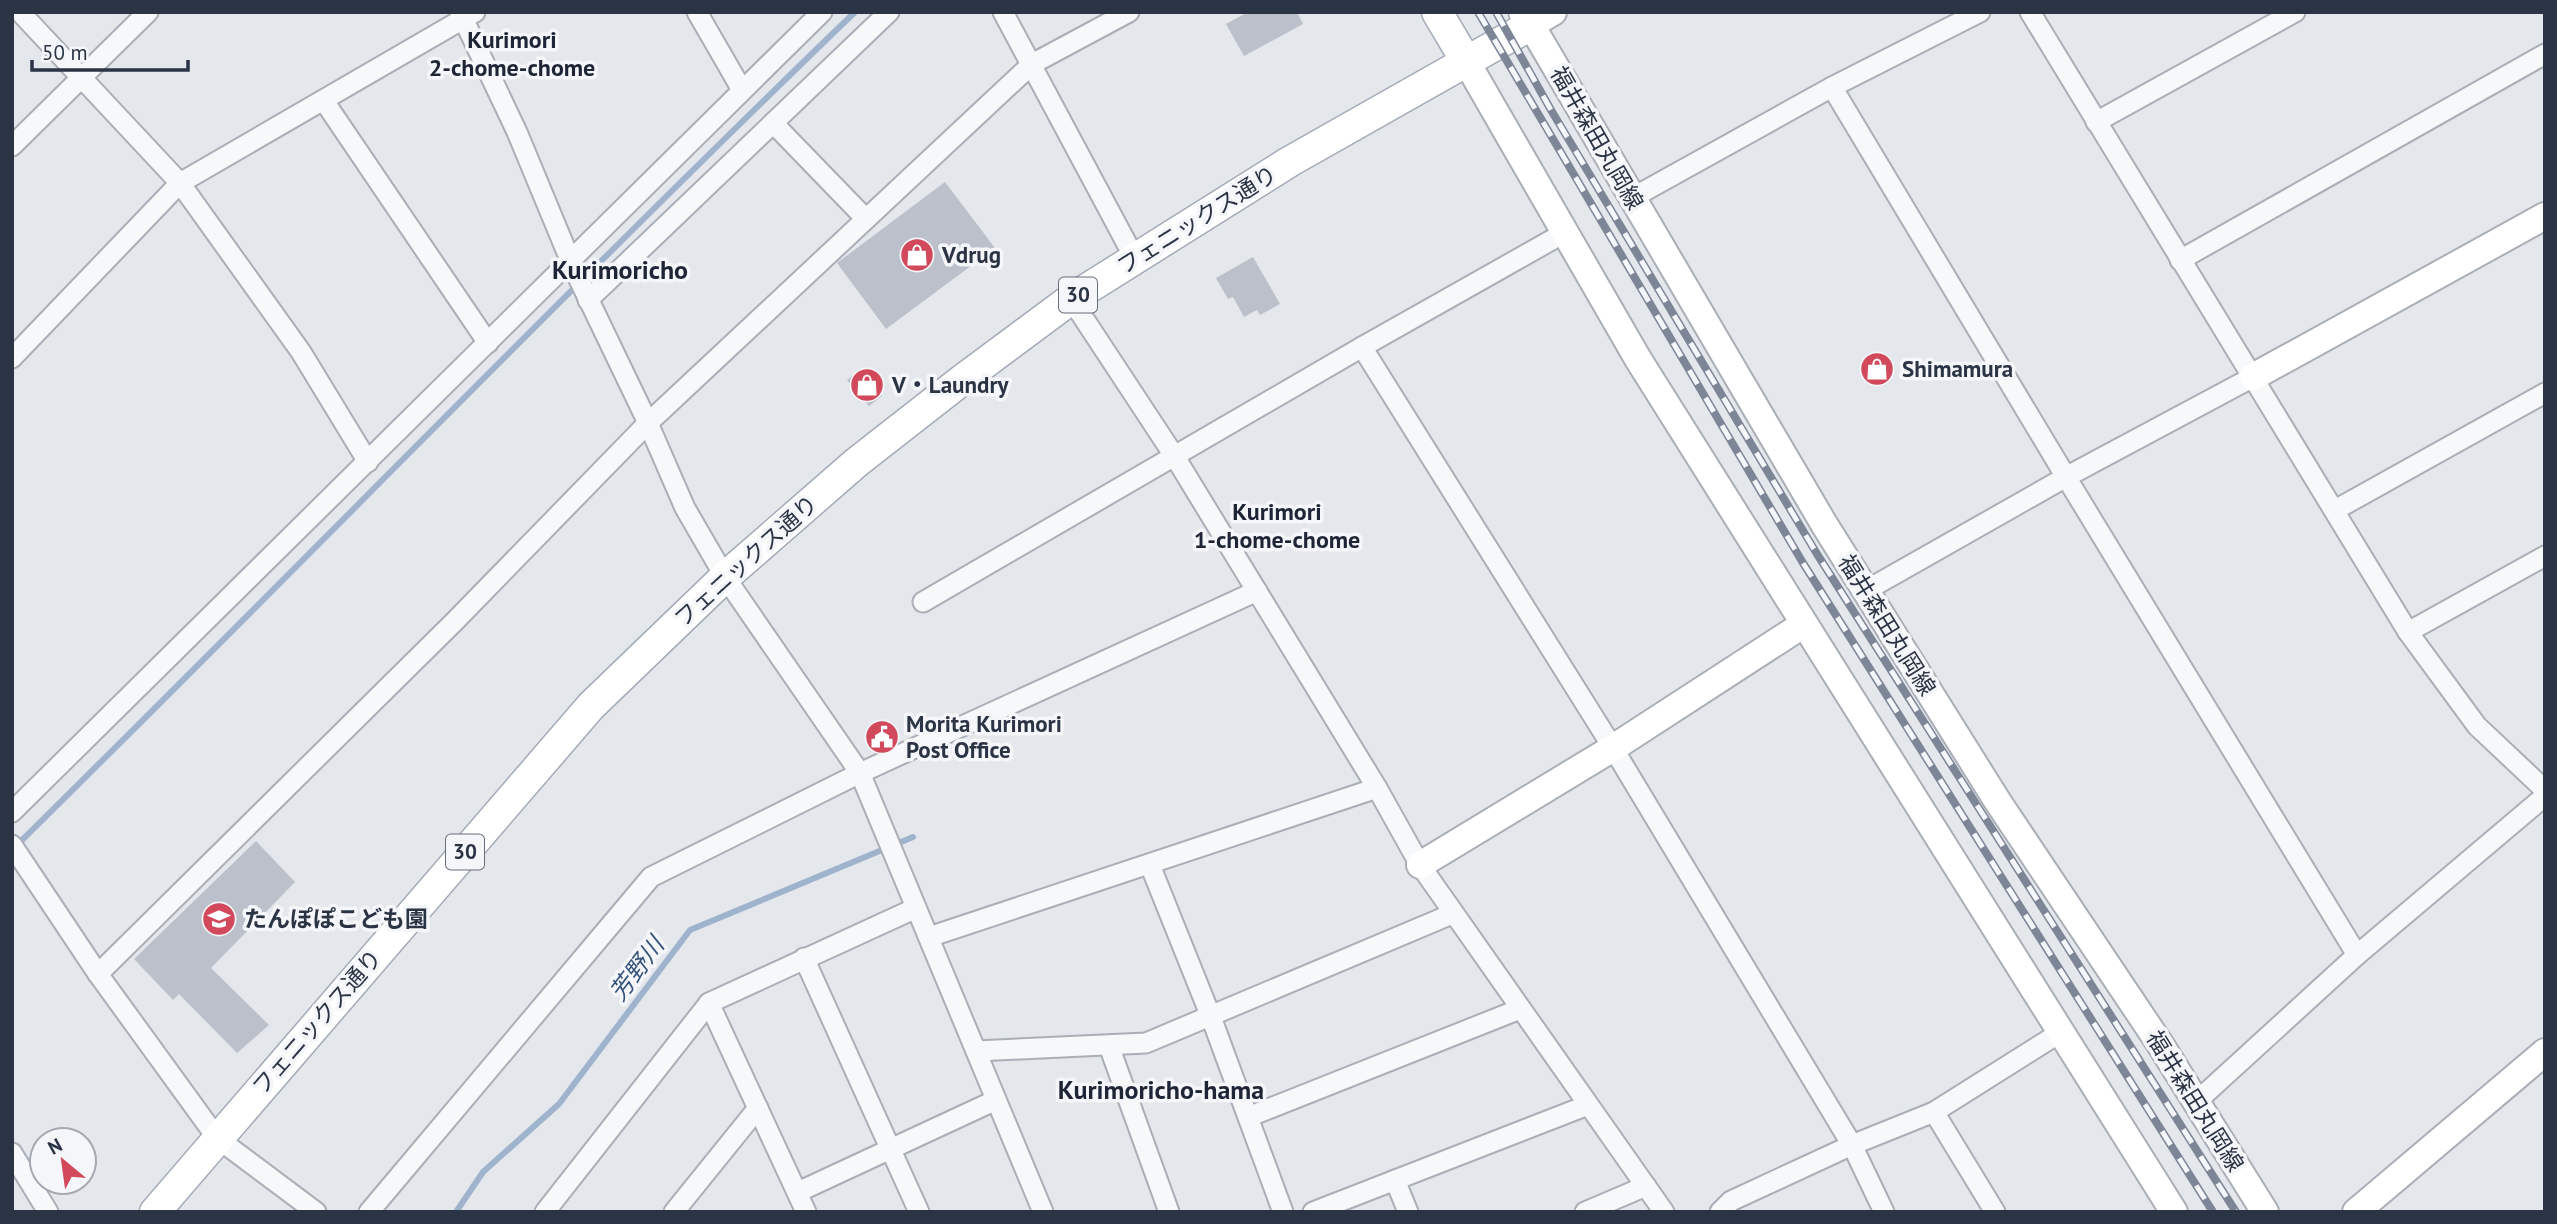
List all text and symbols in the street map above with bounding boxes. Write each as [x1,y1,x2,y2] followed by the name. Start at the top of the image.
[429,24,595,83] district label: Kurimori 2-chome-chome
[32,28,187,72] scale bar
[42,39,88,66] text: 50 m
[1545,61,1650,215] street label: 福井森田丸岡線
[1111,159,1282,280] street label: フェニックス通り
[898,236,936,274] shop icon: Vdrug
[941,240,1001,269] place label: Vdrug
[552,253,688,286] district label: Kurimoricho
[1059,278,1097,312] road number: 30
[1858,350,1896,388] shop icon: Shimamura
[1902,354,2013,383] place label: Shimamura
[848,366,886,404] shop icon: V・Laundry
[891,370,1009,399] place label: V・Laundry
[668,489,823,633] street label: フェニックス通り
[1194,496,1360,555] district label: Kurimori 1-chome-chome
[1832,549,1942,701] street label: 福井森田丸岡線
[906,709,1062,764] place label: Morita Kurimori Post Office
[863,718,901,756] public building icon: Morita Kurimori Post Office
[446,834,484,870] road number: 30
[200,900,238,938] school or university icon: たんぽぽこども園
[244,904,428,933] place label: たんぽぽこども園
[603,928,672,1007] water label: 芳野川
[246,943,388,1100] street label: フェニックス通り
[2140,1025,2250,1177] street label: 福井森田丸岡線
[1058,1073,1264,1106] district label: Kurimoricho-hama
[28,1126,98,1196] north arrow
[43,1133,66,1160] text: N

